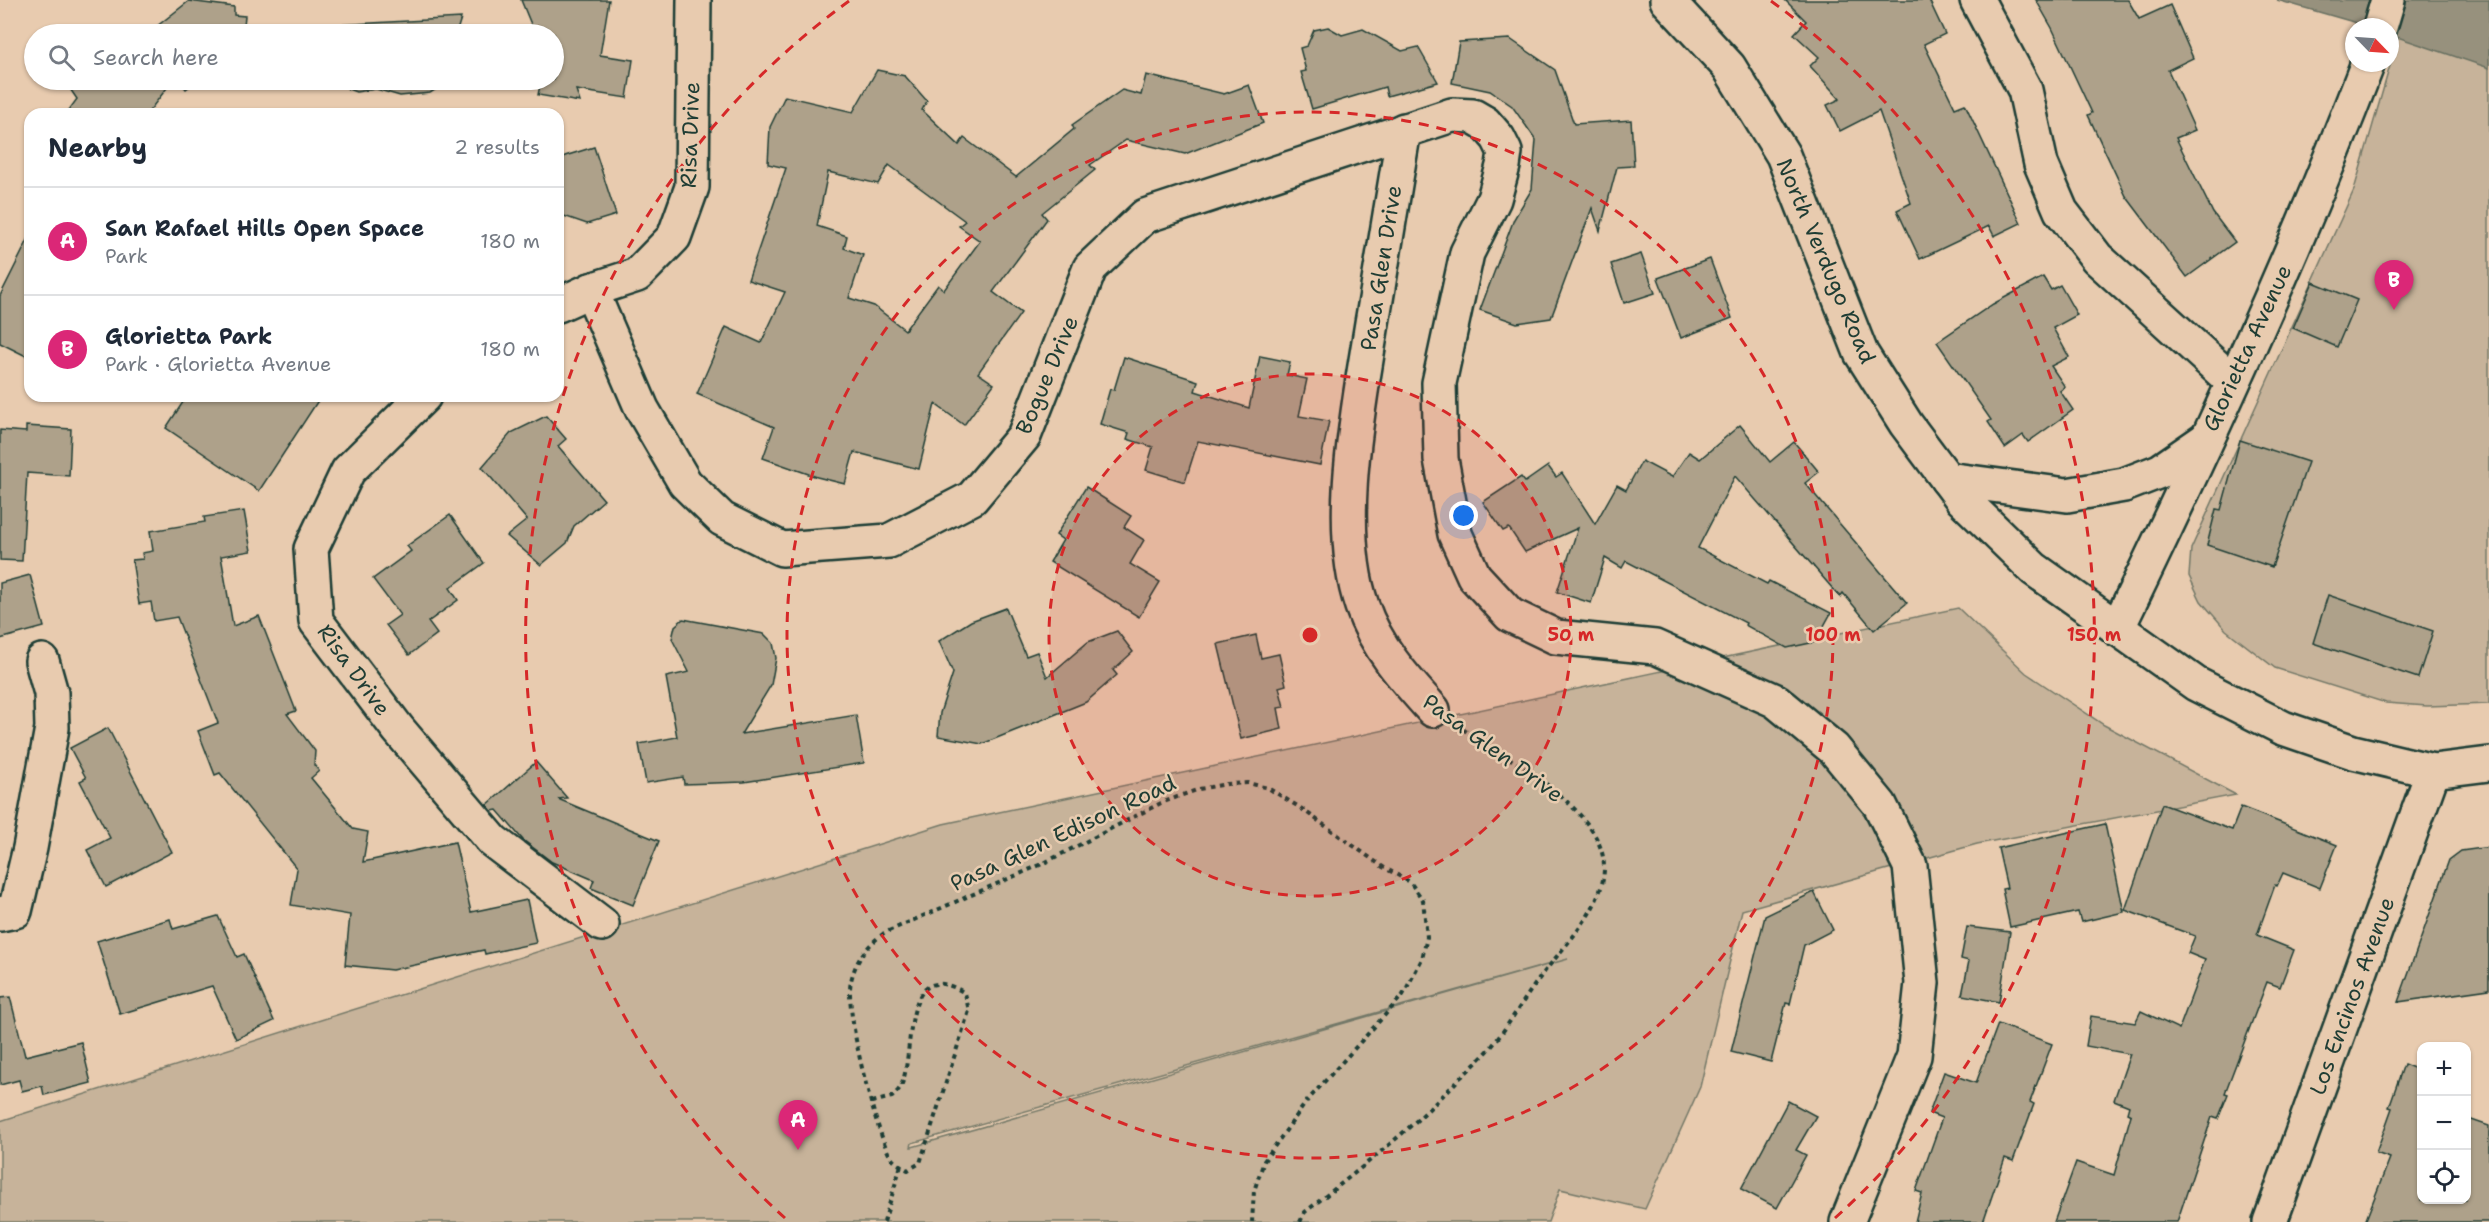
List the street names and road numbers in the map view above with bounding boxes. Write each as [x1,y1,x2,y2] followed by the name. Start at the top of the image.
[674,81,706,189] street label: Risa Drive
[1770,154,1882,368] street label: North Verdugo Road
[1354,183,1408,353] street label: Pasa Glen Drive
[2196,260,2298,436] street label: Glorietta Avenue
[1009,311,1085,439] street label: Bogue Drive
[311,618,397,722] street label: Risa Drive
[1417,687,1569,809] street label: Pasa Glen Drive
[945,768,1181,898] street label: Pasa Glen Edison Road
[2303,893,2401,1099] street label: Los Encinos Avenue

